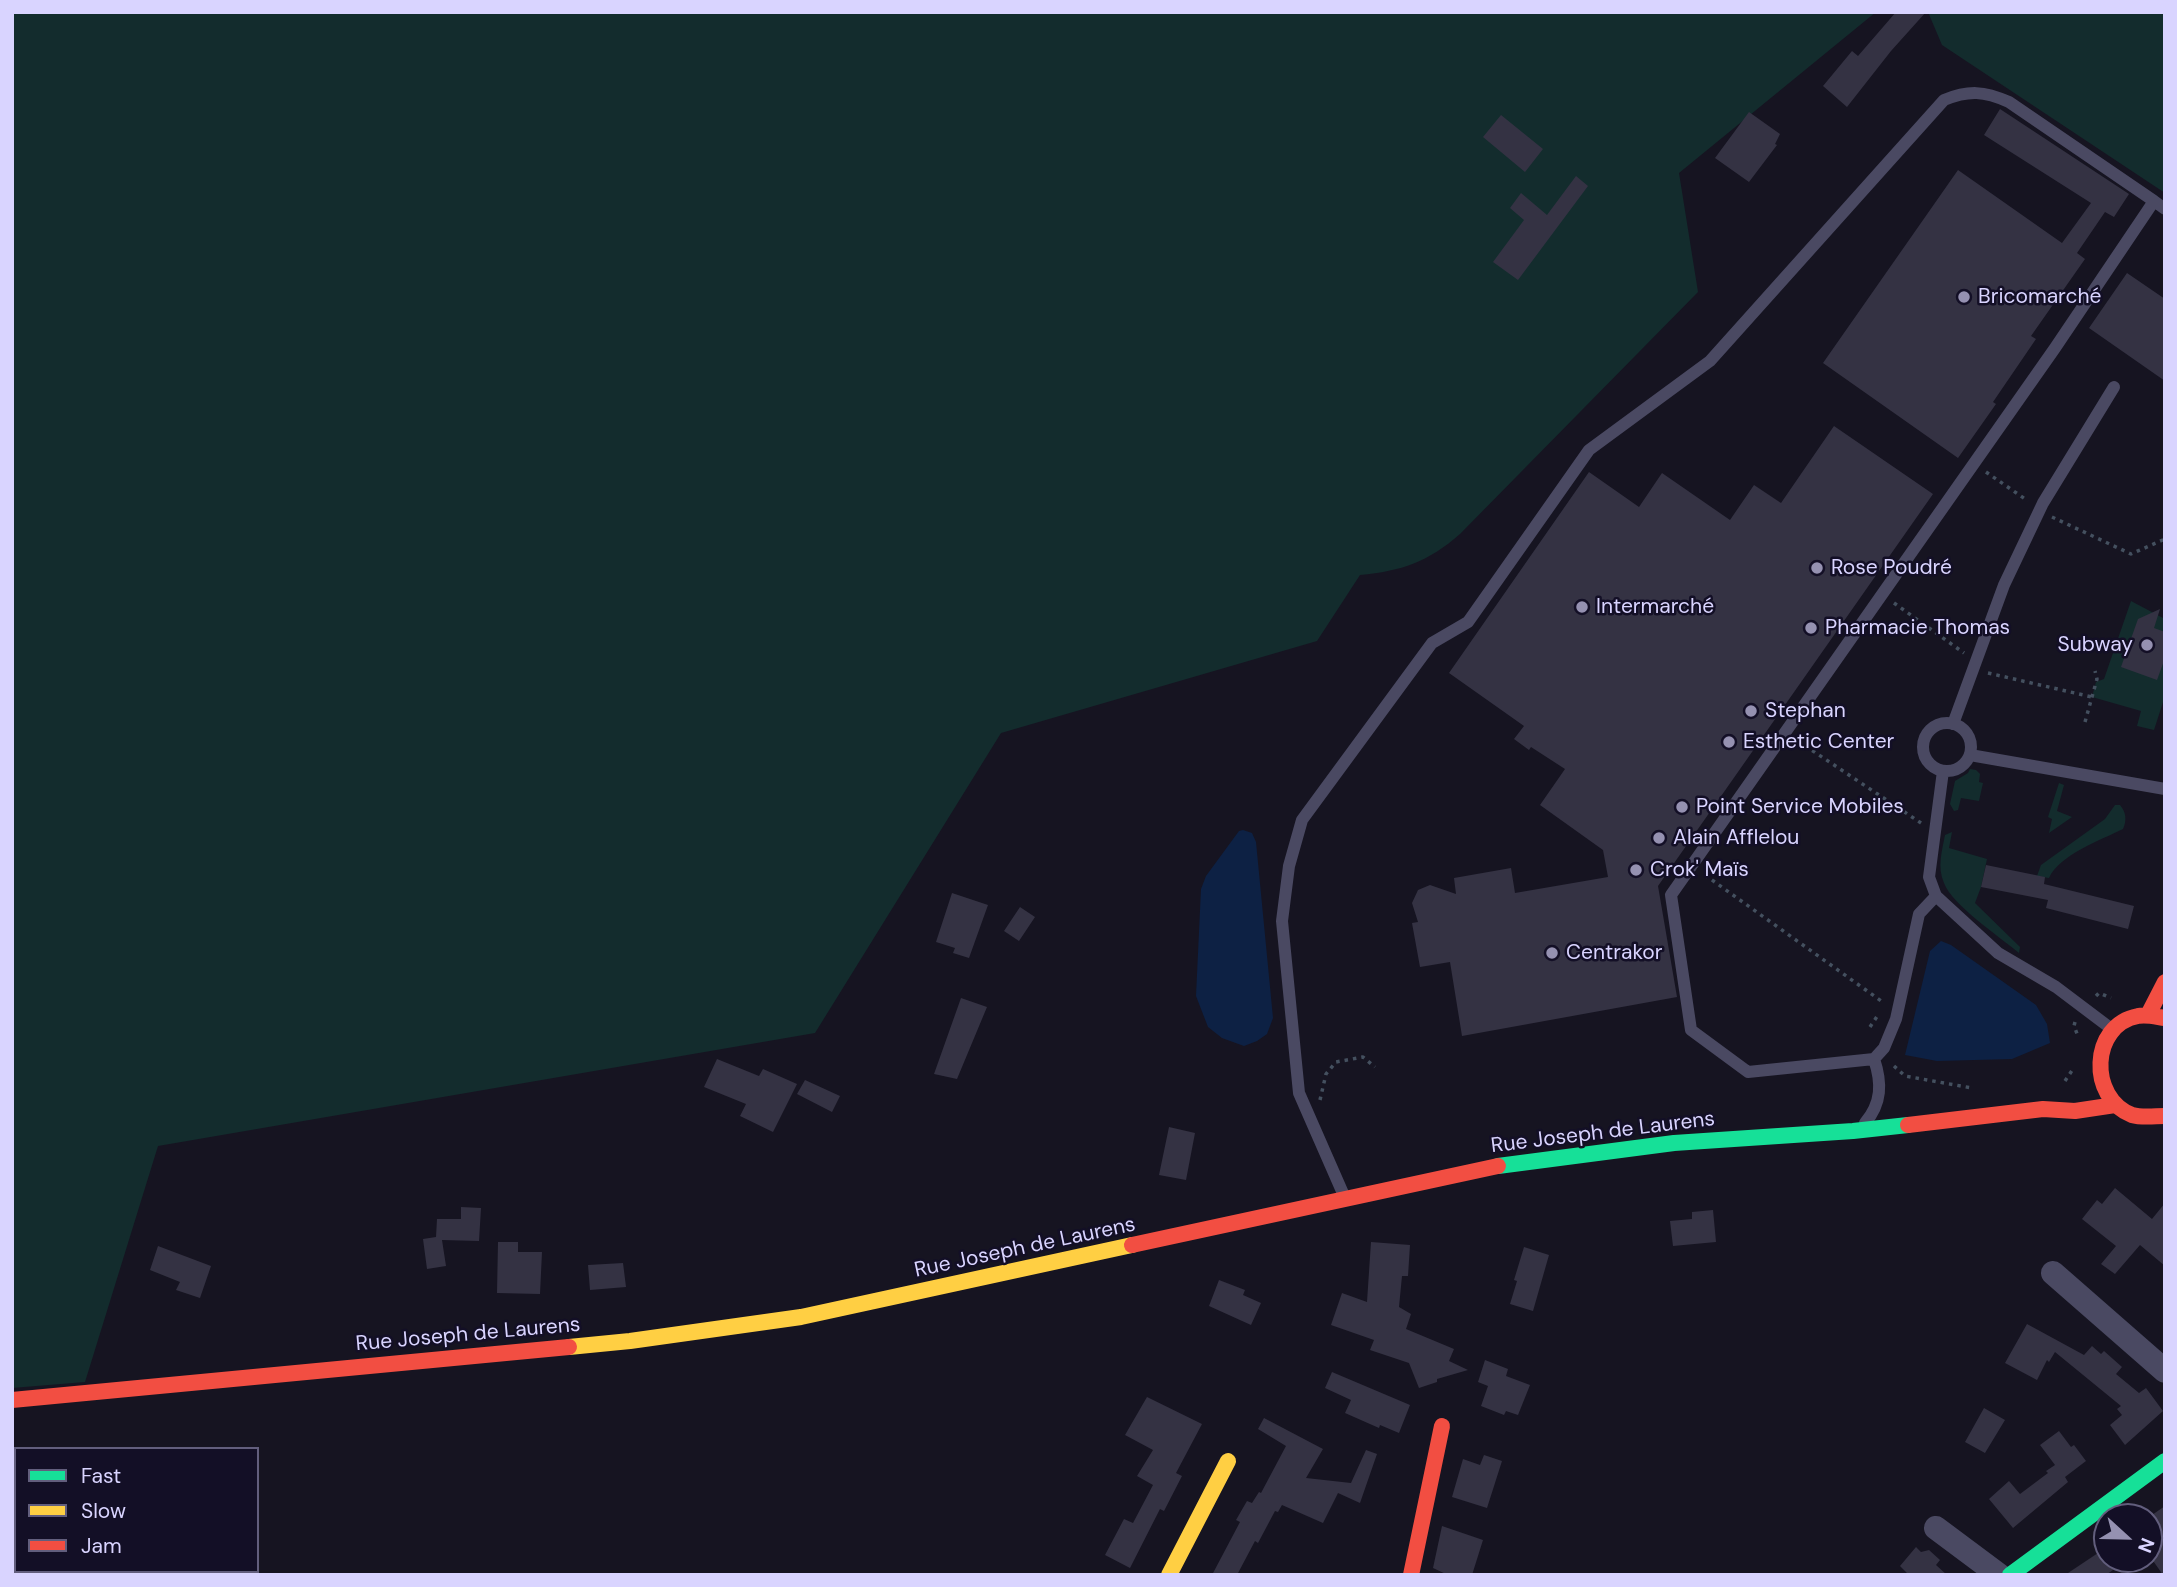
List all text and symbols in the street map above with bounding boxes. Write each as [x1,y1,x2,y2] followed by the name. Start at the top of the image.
[1978,284,2101,310] place label: Bricomarché
[1956,289,1972,305] marker: Bricomarché
[1831,555,1952,581] place label: Rose Poudré
[1809,560,1825,576] marker: Rose Poudré
[1596,594,1714,620] place label: Intermarché
[1574,599,1590,615] marker: Intermarché
[1825,615,2010,641] place label: Pharmacie Thomas
[1803,620,1819,636] marker: Pharmacie Thomas
[2058,632,2133,658] place label: Subway
[2139,637,2155,653] marker: Subway
[1765,698,1846,724] place label: Stephan
[1743,703,1759,719] marker: Stephan
[1743,729,1894,755] place label: Esthetic Center
[1721,734,1737,750] marker: Esthetic Center
[1696,794,1904,820] place label: Point Service Mobiles
[1674,799,1690,815] marker: Point Service Mobiles
[1673,825,1799,851] place label: Alain Afflelou
[1651,830,1667,846] marker: Alain Afflelou
[1650,857,1749,883] place label: Crok' Maïs
[1628,862,1644,878] marker: Crok' Maïs
[1566,940,1663,966] place label: Centrakor
[1544,945,1560,961] marker: Centrakor
[1490,1107,1716,1159] street label: Rue Joseph de Laurens
[912,1212,1138,1284] street label: Rue Joseph de Laurens
[355,1313,581,1357] street label: Rue Joseph de Laurens
[14,1447,259,1573] legend
[81,1462,121,1490] text: Fast
[81,1497,126,1525] text: Slow
[2093,1503,2163,1573] north arrow
[81,1532,122,1560] text: Jam
[2132,1534,2160,1556] text: N

